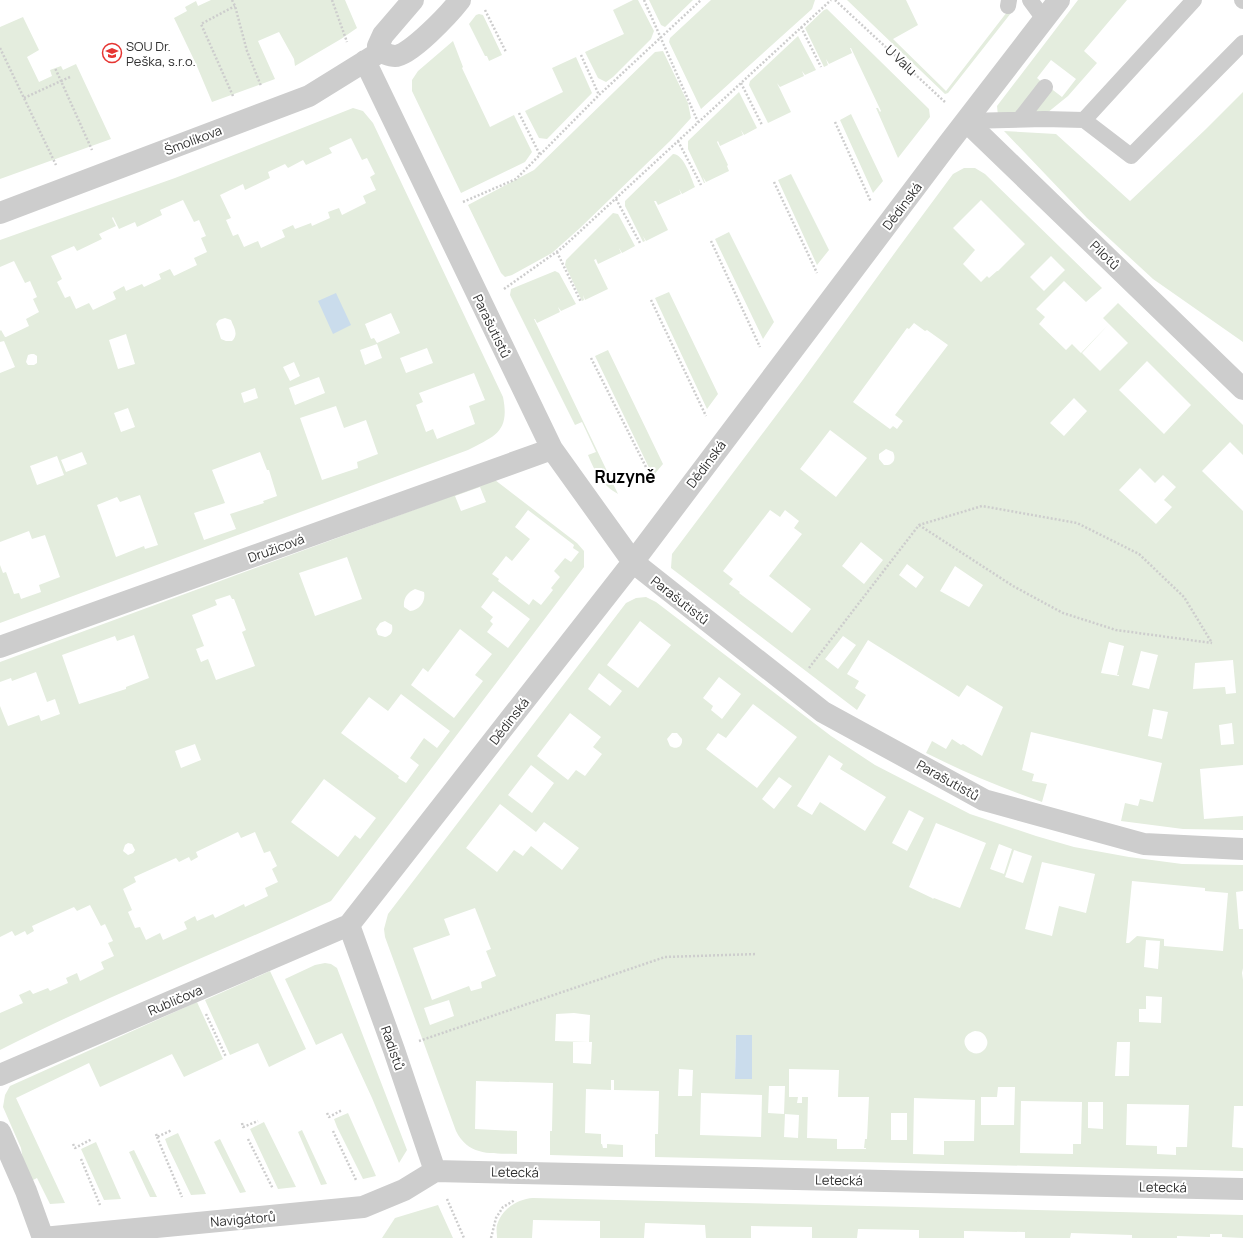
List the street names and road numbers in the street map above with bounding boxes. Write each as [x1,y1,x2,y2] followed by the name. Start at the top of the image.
[881,41,921,79] street label: U Valu
[162,121,224,159] street label: Šmolíkova
[878,179,926,233] street label: Dědinská
[1086,237,1124,273] street label: Pilotů
[469,291,515,361] street label: Parašutistů
[682,437,730,491] street label: Dědinská
[245,529,307,567] street label: Družicová
[647,572,713,628] street label: Parašutistů
[485,694,533,748] street label: Dědinská
[913,755,983,805] street label: Parašutistů
[145,980,205,1020] street label: Rubličova
[377,1023,409,1073] street label: Radistů
[491,1163,539,1181] street label: Letecká
[815,1171,863,1189] street label: Letecká
[1139,1178,1187,1196] street label: Letecká
[210,1207,276,1231] street label: Navigátorů

